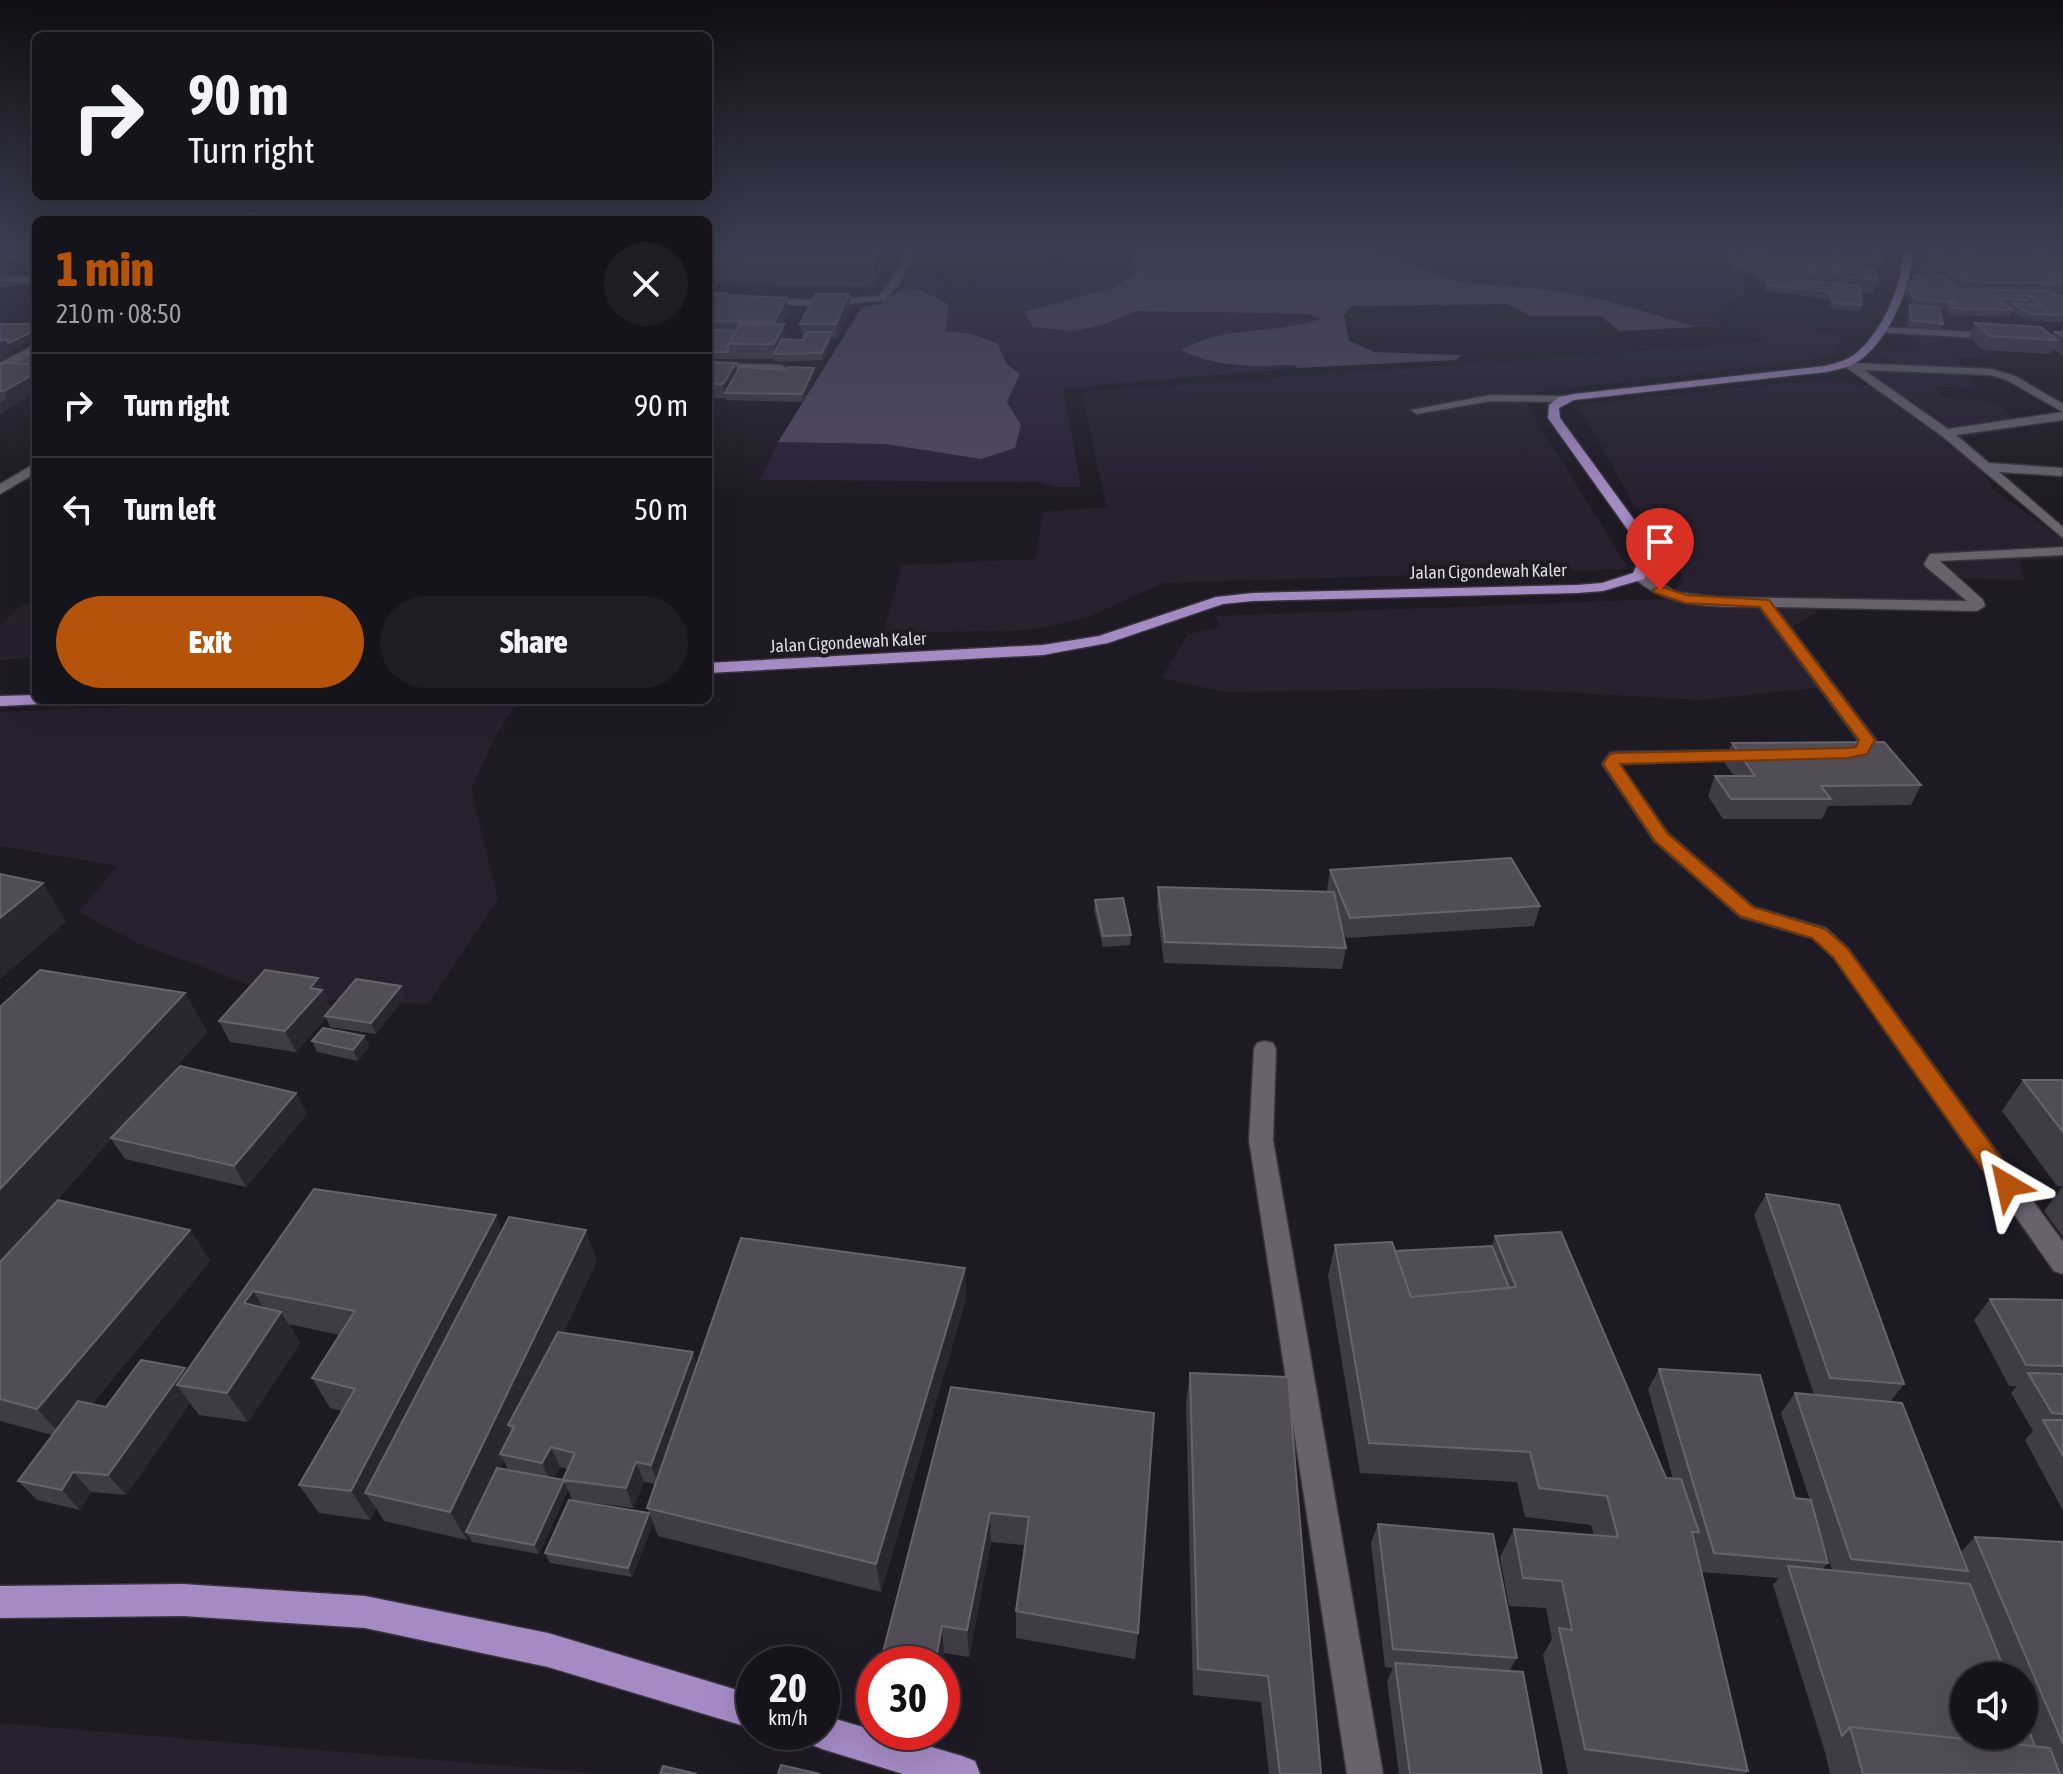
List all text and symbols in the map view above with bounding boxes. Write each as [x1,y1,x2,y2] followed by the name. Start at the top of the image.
[188,63,289,127] text: 90 m
[56,64,160,168] icon: right
[188,129,315,171] text: Turn right
[56,241,154,296] text: 1 min
[604,242,688,326] button: close
[56,299,181,329] text: 210 m · 08:50
[56,383,100,427] icon: right
[124,388,230,422] text: Turn right
[634,388,688,422] text: 90 m
[56,487,100,531] icon: left
[124,492,216,526] text: Turn left
[634,492,688,526] text: 50 m
[1626,508,1694,590] pin
[1638,520,1682,564] icon: arrive
[1409,559,1567,583] street label: Jalan Cigondewah Kaler
[56,596,364,688] button: Exit
[380,596,688,688] button: Share
[769,627,928,657] street label: Jalan Cigondewah Kaler
[1965,1143,2049,1227] position arrow
[856,1646,960,1750] speed limit sign: 30
[1950,1662,2038,1750] map controls
[1950,1662,2038,1750] button: sound
[769,1665,807,1710] text: 20
[768,1706,808,1729] text: km/h

